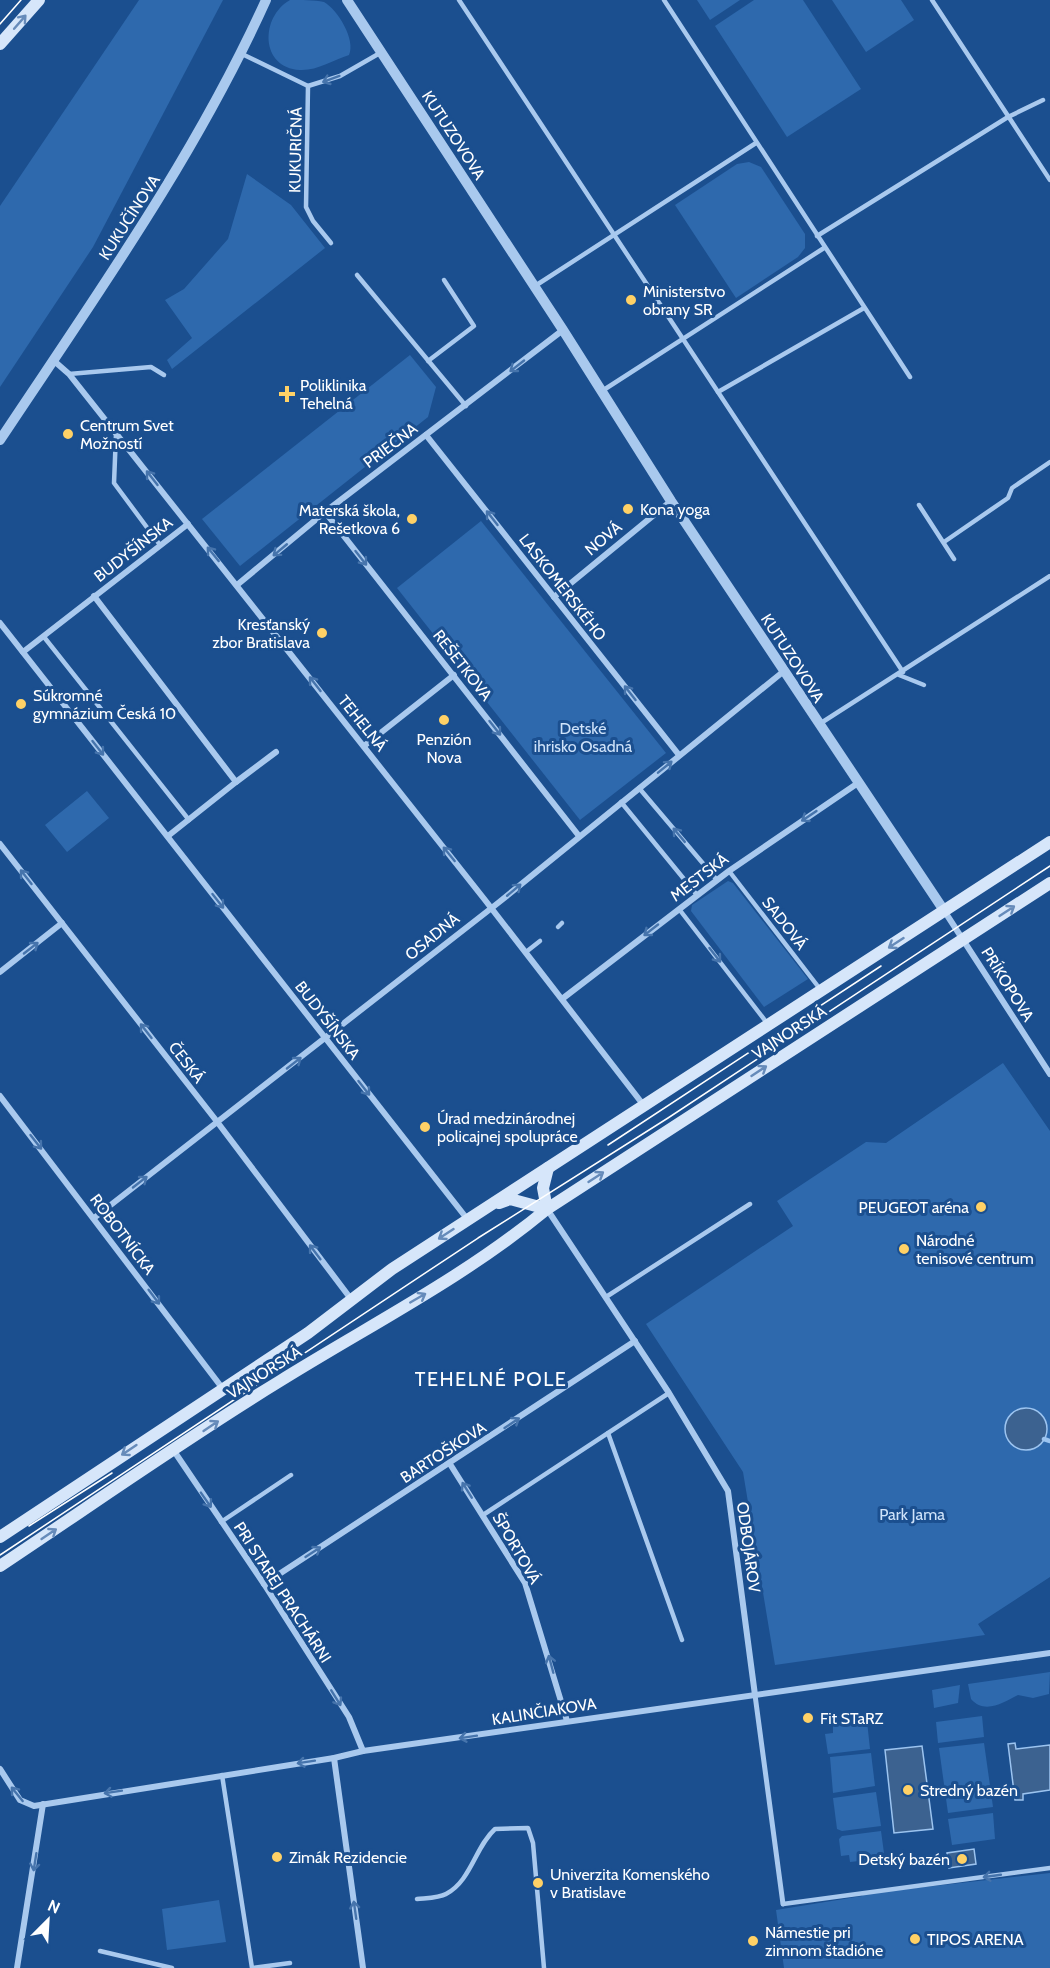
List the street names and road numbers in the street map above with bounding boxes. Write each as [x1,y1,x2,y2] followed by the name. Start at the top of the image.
[418,87,489,183] street label: KUTUZOVOVA
[285,107,306,193] street label: KUKURIČNÁ
[95,171,164,263] street label: KUKUČÍNOVA
[360,419,421,472] street label: PRIEČNA
[90,513,176,586] street label: BUDYŠÍNSKA
[581,517,626,559] street label: NOVÁ
[515,530,610,645] street label: LASKOMERSKÉHO
[757,610,828,706] street label: KUTUZOVOVA
[429,626,496,705] street label: REŠETKOVA
[334,691,391,755] street label: TEHELNÁ
[666,849,732,905] street label: MESTSKÁ
[758,893,811,954] street label: SADOVÁ
[401,909,463,964] street label: OSADNÁ
[977,944,1038,1025] street label: PRÍKOPOVA
[291,977,364,1063] street label: BUDYŠÍNSKA
[749,1001,830,1063] street label: VAJNORSKÁ
[165,1038,209,1087] street label: ČESKÁ
[86,1190,159,1278] street label: ROBOTNÍCKA
[223,1342,305,1403] street label: VAJNORSKÁ
[397,1418,490,1487] street label: BARTOŠKOVA
[733,1501,764,1594] street label: ODBOJÁROV
[488,1509,545,1587] street label: ŠPORTOVÁ
[230,1518,335,1666] street label: PRI STAREJ PRACHÁRNI
[490,1694,598,1729] street label: KALINČIAKOVA

